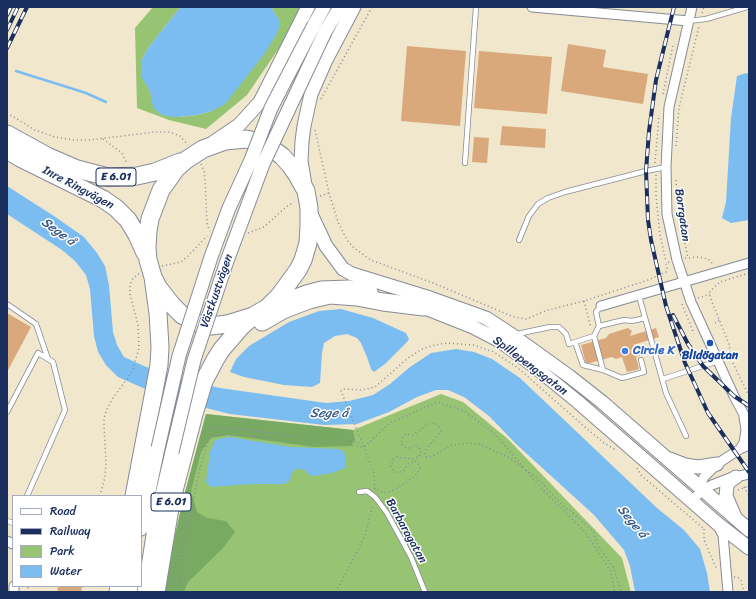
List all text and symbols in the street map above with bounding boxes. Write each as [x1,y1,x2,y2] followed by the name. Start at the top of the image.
[40,163,116,213] street label: Inre Ringvägen
[96,168,136,186] road number: E 6.01
[671,188,693,242] street label: Borrgatan
[38,215,78,249] water label: Sege å
[198,252,236,330] street label: Västkustvägen
[490,333,570,399] street label: Spillepengsgatan
[705,338,715,348] marker: Blidögatan
[633,344,675,358] place label: Circle K
[620,346,630,356] marker: Circle K
[682,349,738,363] place label: Blidögatan
[310,406,348,422] water label: Sege å
[151,493,191,511] road number: E 6.01
[12,495,142,587] legend
[382,496,430,566] street label: Barbaragatan
[50,500,76,522] text: Road
[614,502,650,542] water label: Sege å
[50,520,91,542] text: Railway
[50,540,75,562] text: Park
[50,560,82,582] text: Water

